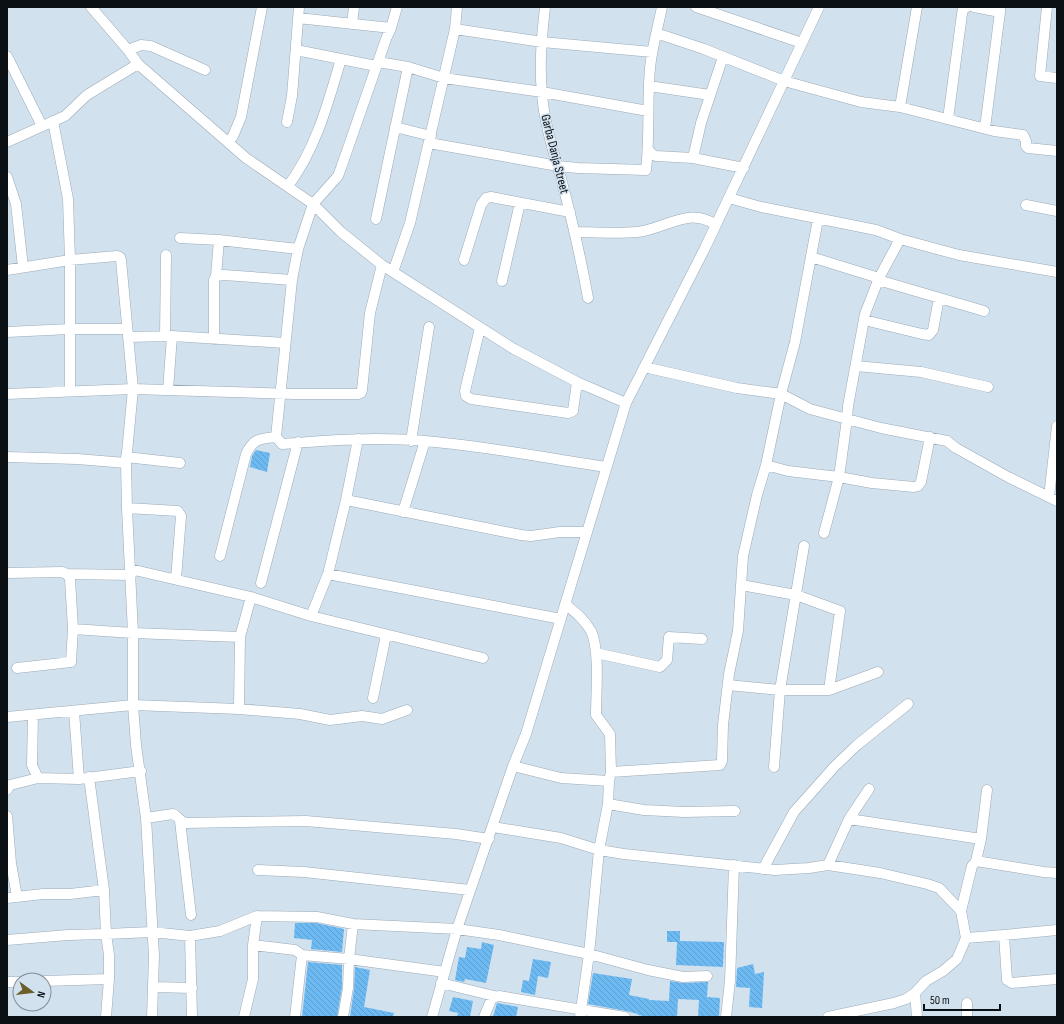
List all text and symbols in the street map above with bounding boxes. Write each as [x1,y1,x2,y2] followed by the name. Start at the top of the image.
[537,113,573,195] street label: Garba Danja Street
[12,972,52,1012] north arrow
[924,986,1000,1012] scale bar
[34,990,48,999] text: N
[930,993,950,1008] text: 50 m

